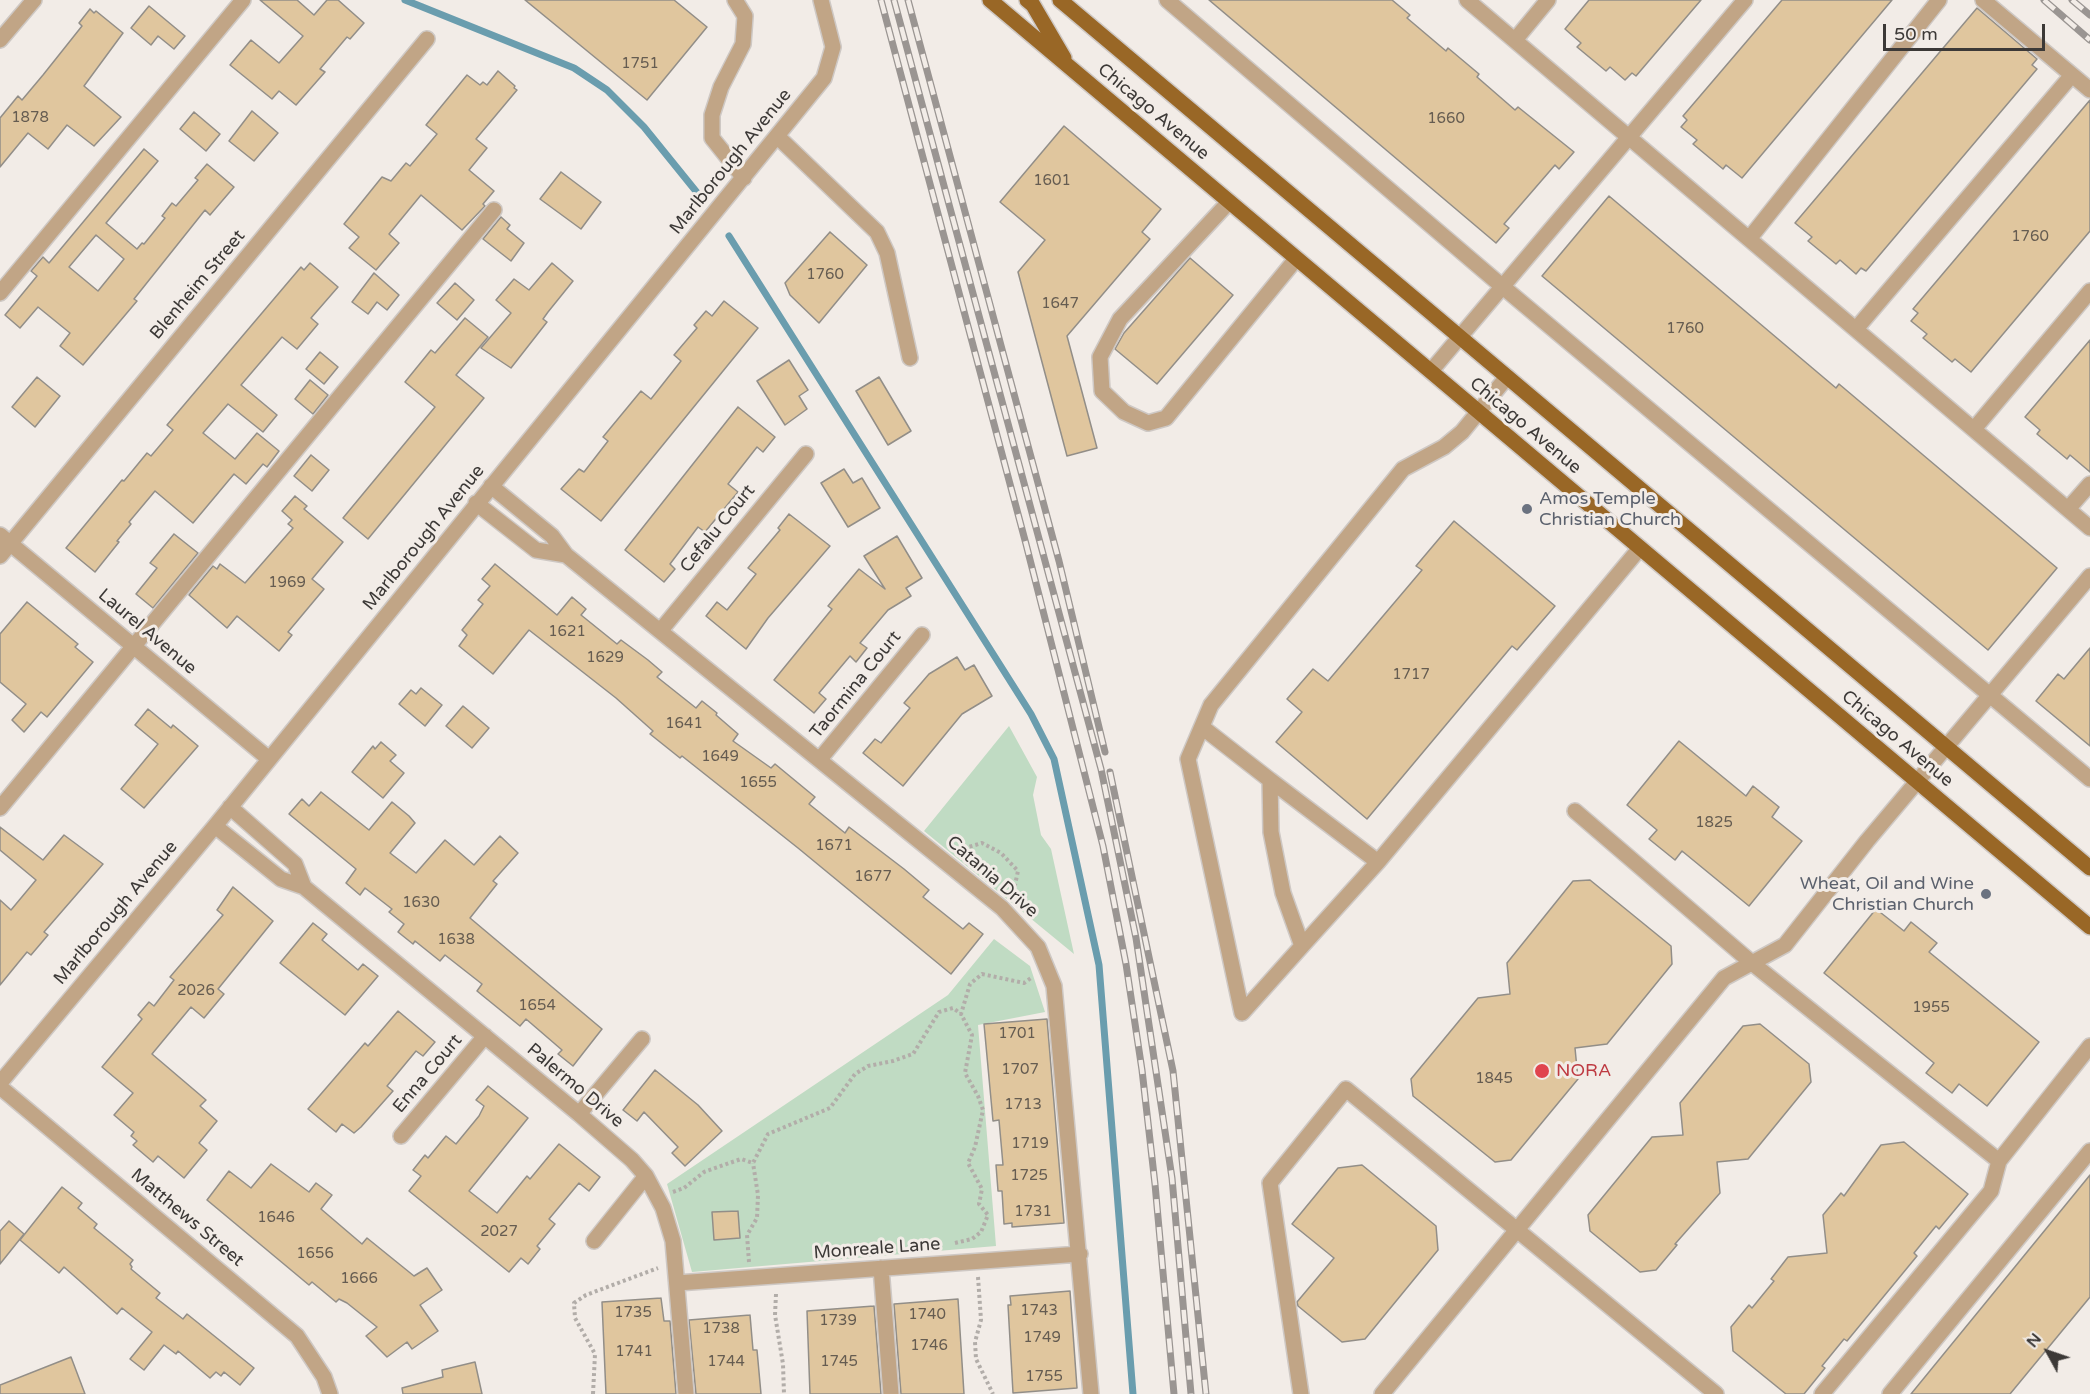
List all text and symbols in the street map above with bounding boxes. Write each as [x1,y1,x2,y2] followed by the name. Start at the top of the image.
[1886,12,2048,50] scale bar
[1894,23,1938,45] text: 50 m
[621,55,659,73] house number: 1751
[1093,59,1213,165] street label: Chicago Avenue
[666,85,796,239] street label: Marlborough Avenue
[11,109,49,127] house number: 1878
[1427,110,1465,128] house number: 1660
[1033,172,1071,190] house number: 1601
[146,226,250,344] street label: Blenheim Street
[2011,228,2049,246] house number: 1760
[806,266,844,284] house number: 1760
[1041,295,1079,313] house number: 1647
[1666,320,1704,338] house number: 1760
[1465,373,1585,479] street label: Chicago Avenue
[359,461,489,615] street label: Marlborough Avenue
[676,481,760,577] street label: Cefalu Court
[1539,488,1681,530] place label: Amos Temple Christian Church
[1520,502,1534,516] marker: Amos Temple Christian Church
[268,574,306,592] house number: 1969
[93,585,201,679] street label: Laurel Avenue
[548,623,586,641] house number: 1621
[806,627,906,743] street label: Taormina Court
[586,649,624,667] house number: 1629
[1392,666,1430,684] house number: 1717
[1837,686,1957,792] street label: Chicago Avenue
[665,715,703,733] house number: 1641
[701,748,739,766] house number: 1649
[739,774,777,792] house number: 1655
[1695,814,1733,832] house number: 1825
[942,831,1042,923] street label: Catania Drive
[50,837,182,989] street label: Marlborough Avenue
[815,837,853,855] house number: 1671
[854,868,892,886] house number: 1677
[1800,873,1974,916] place label: Wheat, Oil and Wine Christian Church
[1979,887,1993,901] marker: Wheat, Oil and Wine Christian Church
[402,894,440,912] house number: 1630
[437,931,475,949] house number: 1638
[177,982,215,1000] house number: 2026
[518,997,556,1015] house number: 1654
[1912,999,1950,1017] house number: 1955
[998,1025,1036,1043] house number: 1701
[389,1030,467,1118] street label: Enna Court
[522,1039,628,1133] street label: Palermo Drive
[1556,1060,1611,1082] place label: NORA
[1001,1061,1039,1079] house number: 1707
[1533,1062,1551,1080] marker: NORA
[1475,1070,1513,1088] house number: 1845
[1004,1096,1042,1114] house number: 1713
[1011,1135,1049,1153] house number: 1719
[126,1164,248,1272] street label: Matthews Street
[1010,1167,1048,1185] house number: 1725
[1014,1203,1052,1221] house number: 1731
[257,1209,295,1227] house number: 1646
[480,1223,518,1241] house number: 2027
[813,1234,941,1264] street label: Monreale Lane
[296,1245,334,1263] house number: 1656
[340,1270,378,1288] house number: 1666
[1020,1302,1058,1320] house number: 1743
[614,1304,652,1322] house number: 1735
[908,1306,946,1324] house number: 1740
[819,1312,857,1330] house number: 1739
[702,1320,740,1338] house number: 1738
[2018,1322,2078,1382] north arrow
[1023,1329,1061,1347] house number: 1749
[2022,1329,2046,1352] text: N
[910,1337,948,1355] house number: 1746
[615,1343,653,1361] house number: 1741
[707,1353,745,1371] house number: 1744
[820,1353,858,1371] house number: 1745
[1025,1368,1063,1386] house number: 1755

